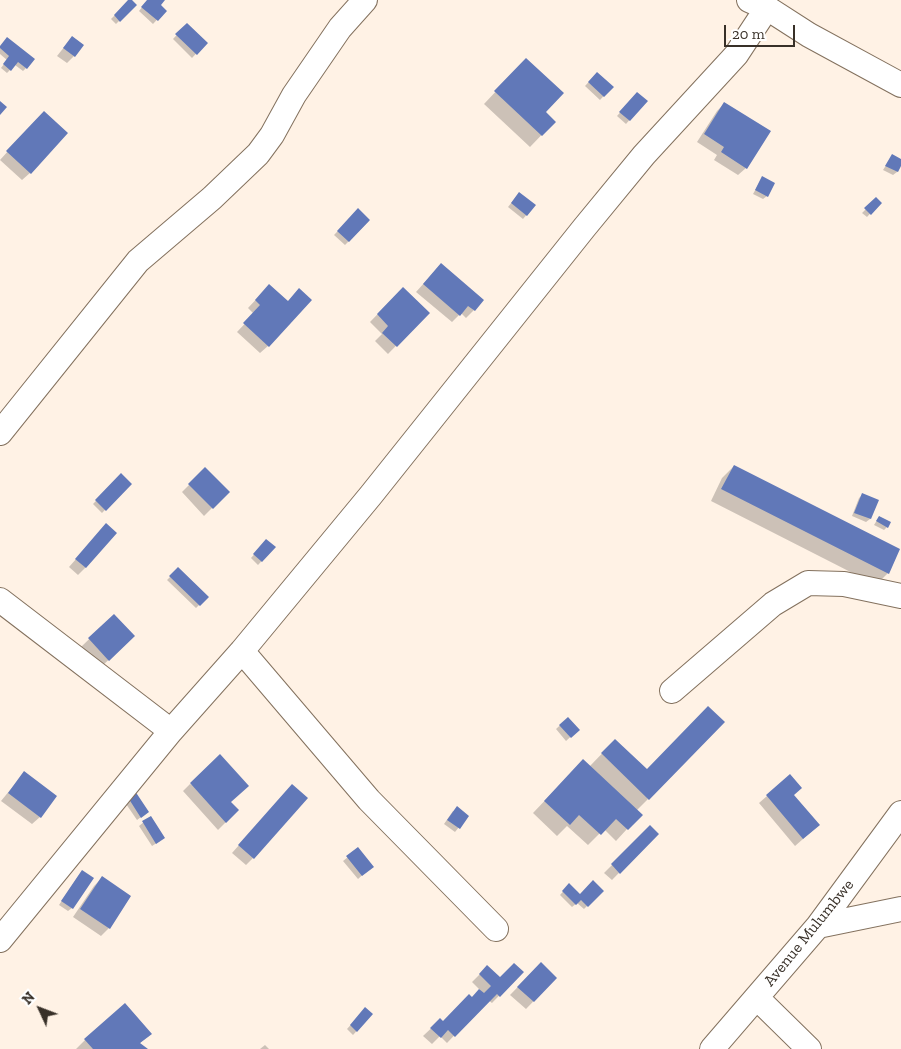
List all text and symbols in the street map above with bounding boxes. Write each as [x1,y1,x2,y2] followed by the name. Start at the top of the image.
[726,15,797,47] scale bar
[732,25,765,43] text: 20 m
[760,876,858,990] street label: Avenue Mulumbwe
[15,984,65,1034] north arrow
[19,989,39,1008] text: N

